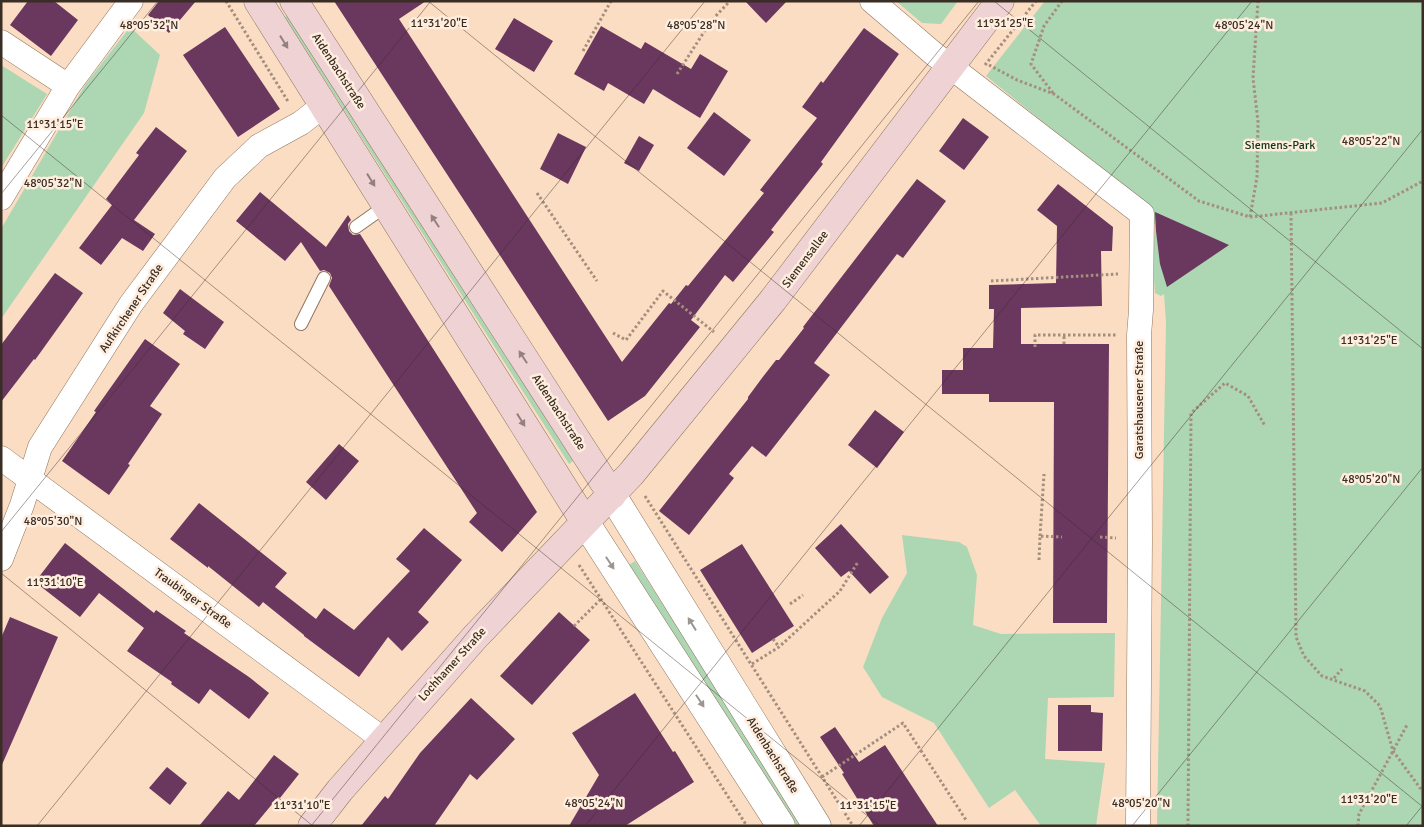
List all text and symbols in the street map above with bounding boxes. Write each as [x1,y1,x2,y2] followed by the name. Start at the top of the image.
[410,16,468,31] text: 11°31'20"E
[976,16,1034,31] text: 11°31'25"E
[120,18,178,33] text: 48°05'32"N
[667,18,725,33] text: 48°05'28"N
[1215,18,1273,33] text: 48°05'24"N
[308,31,369,112] street label: Aidenbachstraße
[280,36,289,49] one-way arrow
[26,117,84,132] text: 11°31'15"E
[1342,134,1400,149] text: 48°05'22"N
[1245,138,1315,153] park label: Siemens-Park
[367,173,376,186] one-way arrow
[24,176,82,191] text: 48°05'32"N
[430,214,439,227] one-way arrow
[779,228,832,291] street label: Siemensallee
[96,261,167,355] street label: Aufkirchener Straße
[1340,333,1398,348] text: 11°31'25"E
[1132,341,1147,459] street label: Garatshausener Straße
[518,350,528,364] one-way arrow
[528,372,589,453] street label: Aidenbachstraße
[516,413,525,426] one-way arrow
[1342,472,1400,487] text: 48°05'20"N
[24,514,82,529] text: 48°05'30"N
[606,556,615,570] one-way arrow
[151,565,235,632] street label: Traubinger Straße
[26,575,84,590] text: 11°31'10"E
[688,617,697,631] one-way arrow
[415,624,490,704] street label: Lochhamer Straße
[695,694,704,708] one-way arrow
[743,714,802,796] street label: Aidenbachstraße
[1340,792,1398,807] text: 11°31'20"E
[565,796,623,811] text: 48°05'24"N
[1112,796,1170,811] text: 48°05'20"N
[273,798,331,813] text: 11°31'10"E
[839,798,897,813] text: 11°31'15"E

